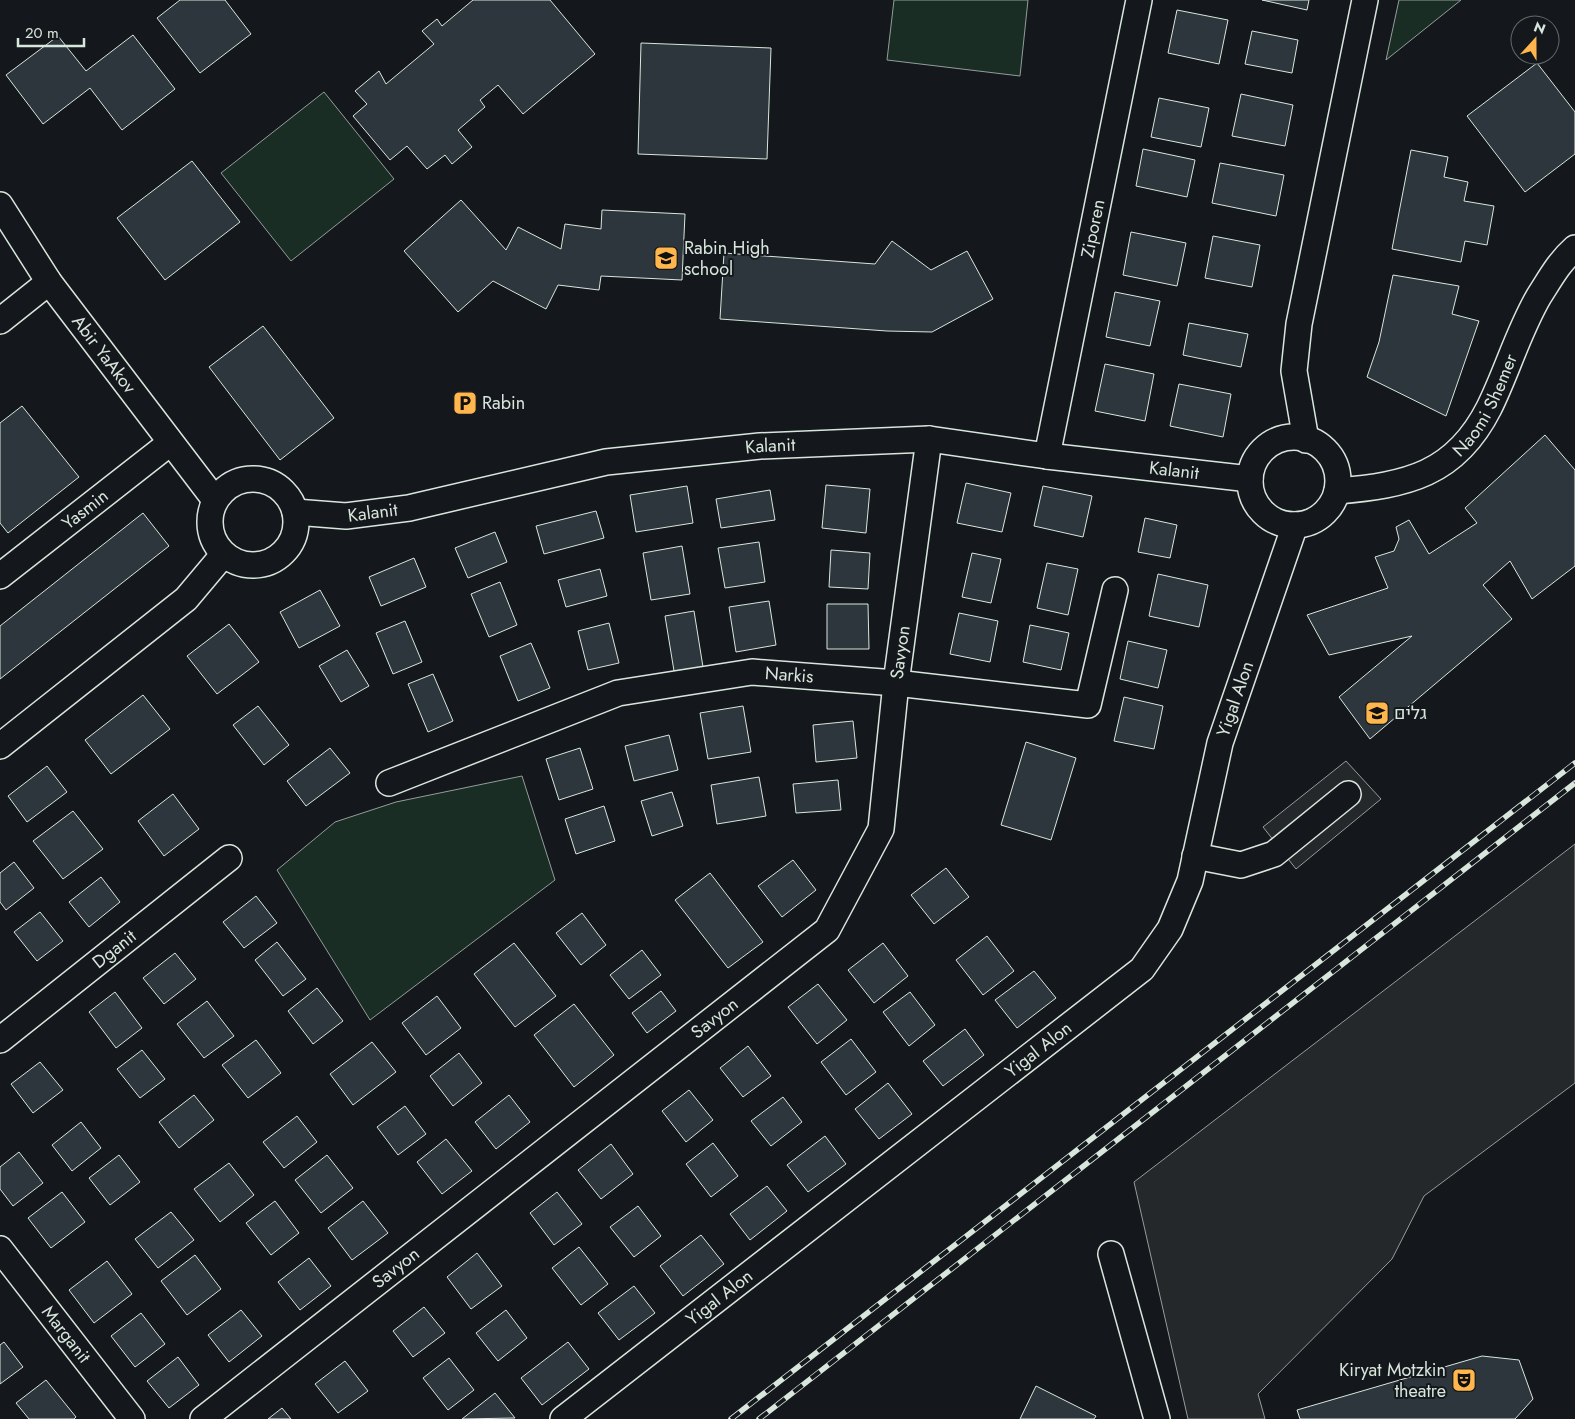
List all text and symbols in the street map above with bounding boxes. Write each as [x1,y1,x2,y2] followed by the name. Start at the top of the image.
[18,15,84,47] scale bar
[1510,15,1560,65] north arrow
[1531,17,1548,39] text: N
[25,22,59,44] text: 20 m
[1074,197,1111,260] street label: Ziporen
[684,235,770,282] place label: Rabin High school
[653,245,679,271] school or university icon: Rabin High school
[66,310,142,399] street label: Abir YaAkov
[1446,349,1524,463] street label: Naomi Shemer
[452,390,478,416] parking icon: Rabin
[482,390,525,416] place label: Rabin
[744,432,796,460] street label: Kalanit
[1148,455,1201,486] street label: Kalanit
[56,483,114,536] street label: Yasmin
[346,496,400,529] street label: Kalanit
[884,624,917,681] street label: Savyon
[1210,658,1260,740] street label: Yigal Alon
[764,660,814,690] street label: Narkis
[1364,700,1390,726] school or university icon: גלים
[1394,700,1427,726] place label: גלים
[87,923,142,975] street label: Dganit
[685,991,744,1045] street label: Savyon
[999,1015,1077,1084] street label: Yigal Alon
[367,1241,425,1295] street label: Savyon
[680,1263,758,1332] street label: Yigal Alon
[36,1300,97,1369] street label: Marganit
[1339,1357,1446,1404] place label: Kiryat Motzkin theatre
[1451,1367,1477,1393] theatre icon: Kiryat Motzkin theatre

